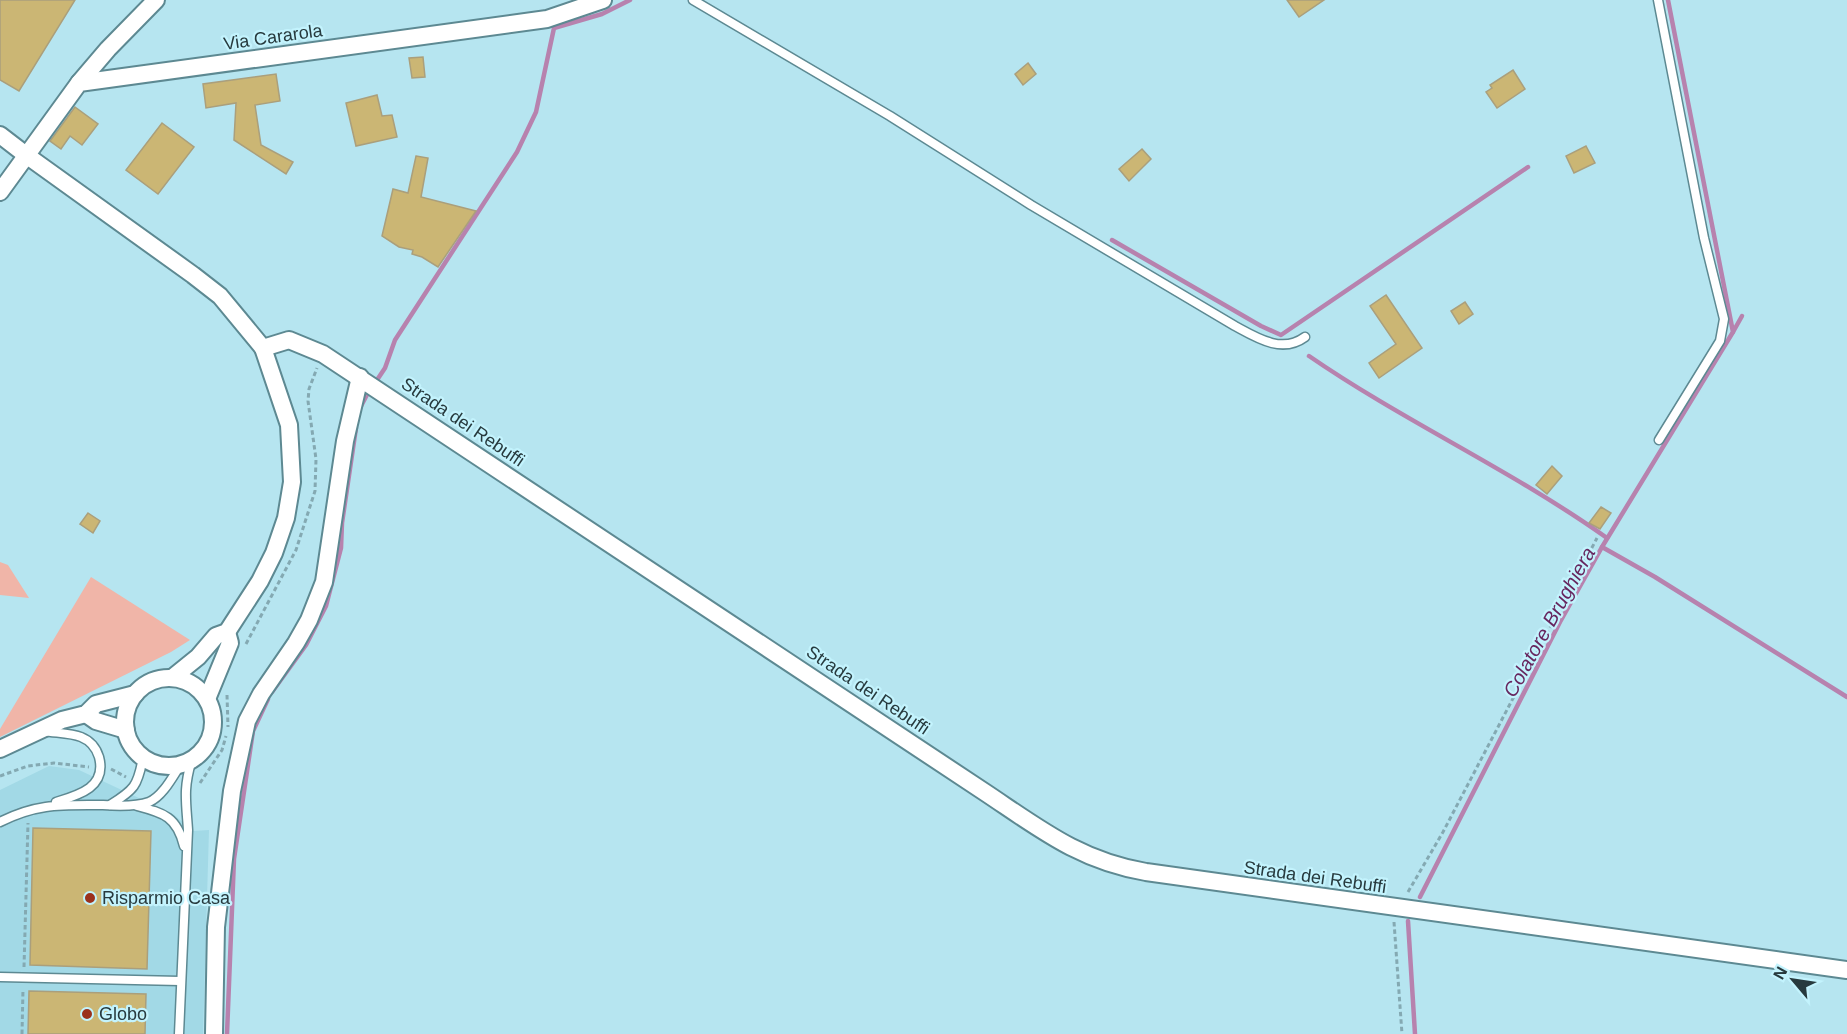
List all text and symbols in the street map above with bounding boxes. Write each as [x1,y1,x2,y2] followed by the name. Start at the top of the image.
[222,20,325,54] street label: Via Cararola
[398,374,528,470] street label: Strada dei Rebuffi
[1499,543,1599,701] water label: Colatore Brughiera
[803,642,933,738] street label: Strada dei Rebuffi
[1242,857,1388,897] street label: Strada dei Rebuffi
[102,888,231,908] place label: Risparmio Casa
[83,891,97,905] marker: Risparmio Casa
[1763,950,1823,1010] north arrow
[1770,964,1791,982] text: N
[99,1004,147,1024] place label: Globo
[80,1007,94,1021] marker: Globo

